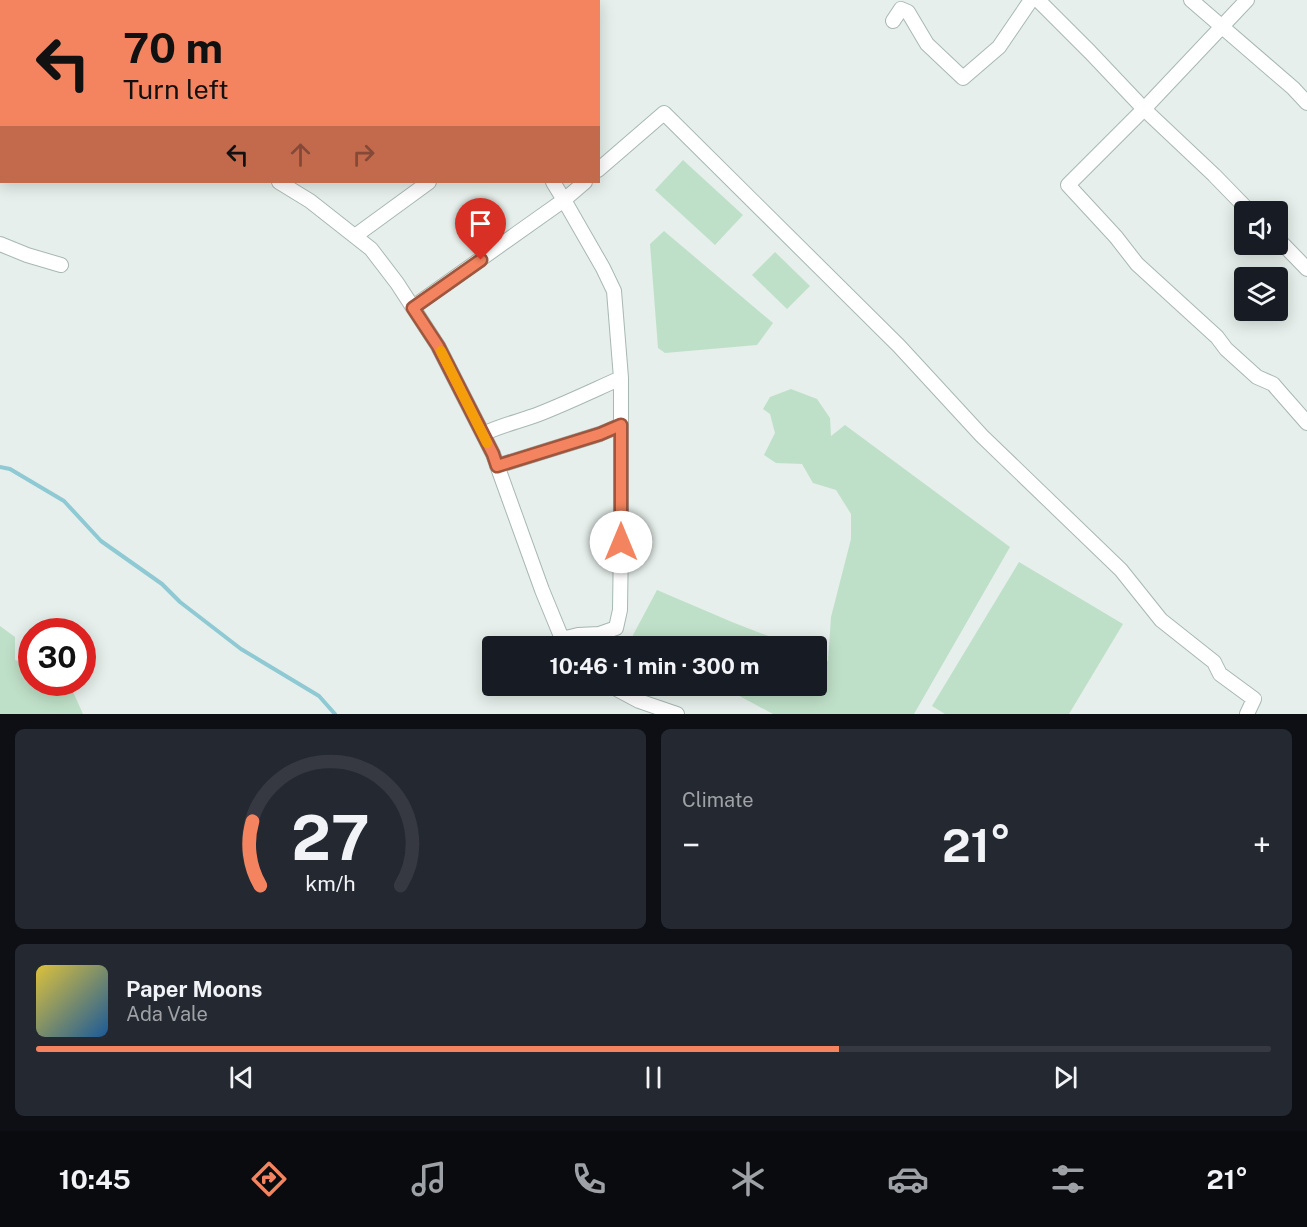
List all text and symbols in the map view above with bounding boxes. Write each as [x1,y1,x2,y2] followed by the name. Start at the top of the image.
[123,23,223,72] text: 70 m
[24,24,102,102] icon: left
[123,73,229,105] text: Turn left
[221,138,254,171] icon: left
[284,138,317,171] icon: ahead
[347,138,380,171] icon: right
[455,198,506,260] pin
[1234,201,1288,321] map controls
[1234,201,1288,255] button: sound
[464,207,497,240] icon: arrive
[1234,267,1288,321] button: layers
[589,510,653,574] position arrow
[18,618,96,696] speed limit sign: 30
[549,653,760,679] text: 10:46 · 1 min · 300 m
[682,788,754,812] text: Climate
[291,801,370,874] text: 27
[942,819,1011,872] text: 21°
[682,826,700,864] text: −
[1253,826,1271,864] text: +
[305,871,356,896] text: km/h
[126,976,262,1002] text: Paper Moons
[126,1002,208,1026] text: Ada Vale
[225,1061,258,1094] icon: previous
[637,1061,670,1094] icon: pause
[1049,1061,1082,1094] icon: next
[248,1158,290,1200] icon: directions
[408,1158,450,1200] icon: music
[568,1158,610,1200] icon: phone
[727,1158,769,1200] icon: climate
[887,1158,929,1200] icon: car
[1047,1158,1089,1200] icon: filters
[59,1163,131,1195] text: 10:45
[1207,1163,1248,1195] text: 21°

